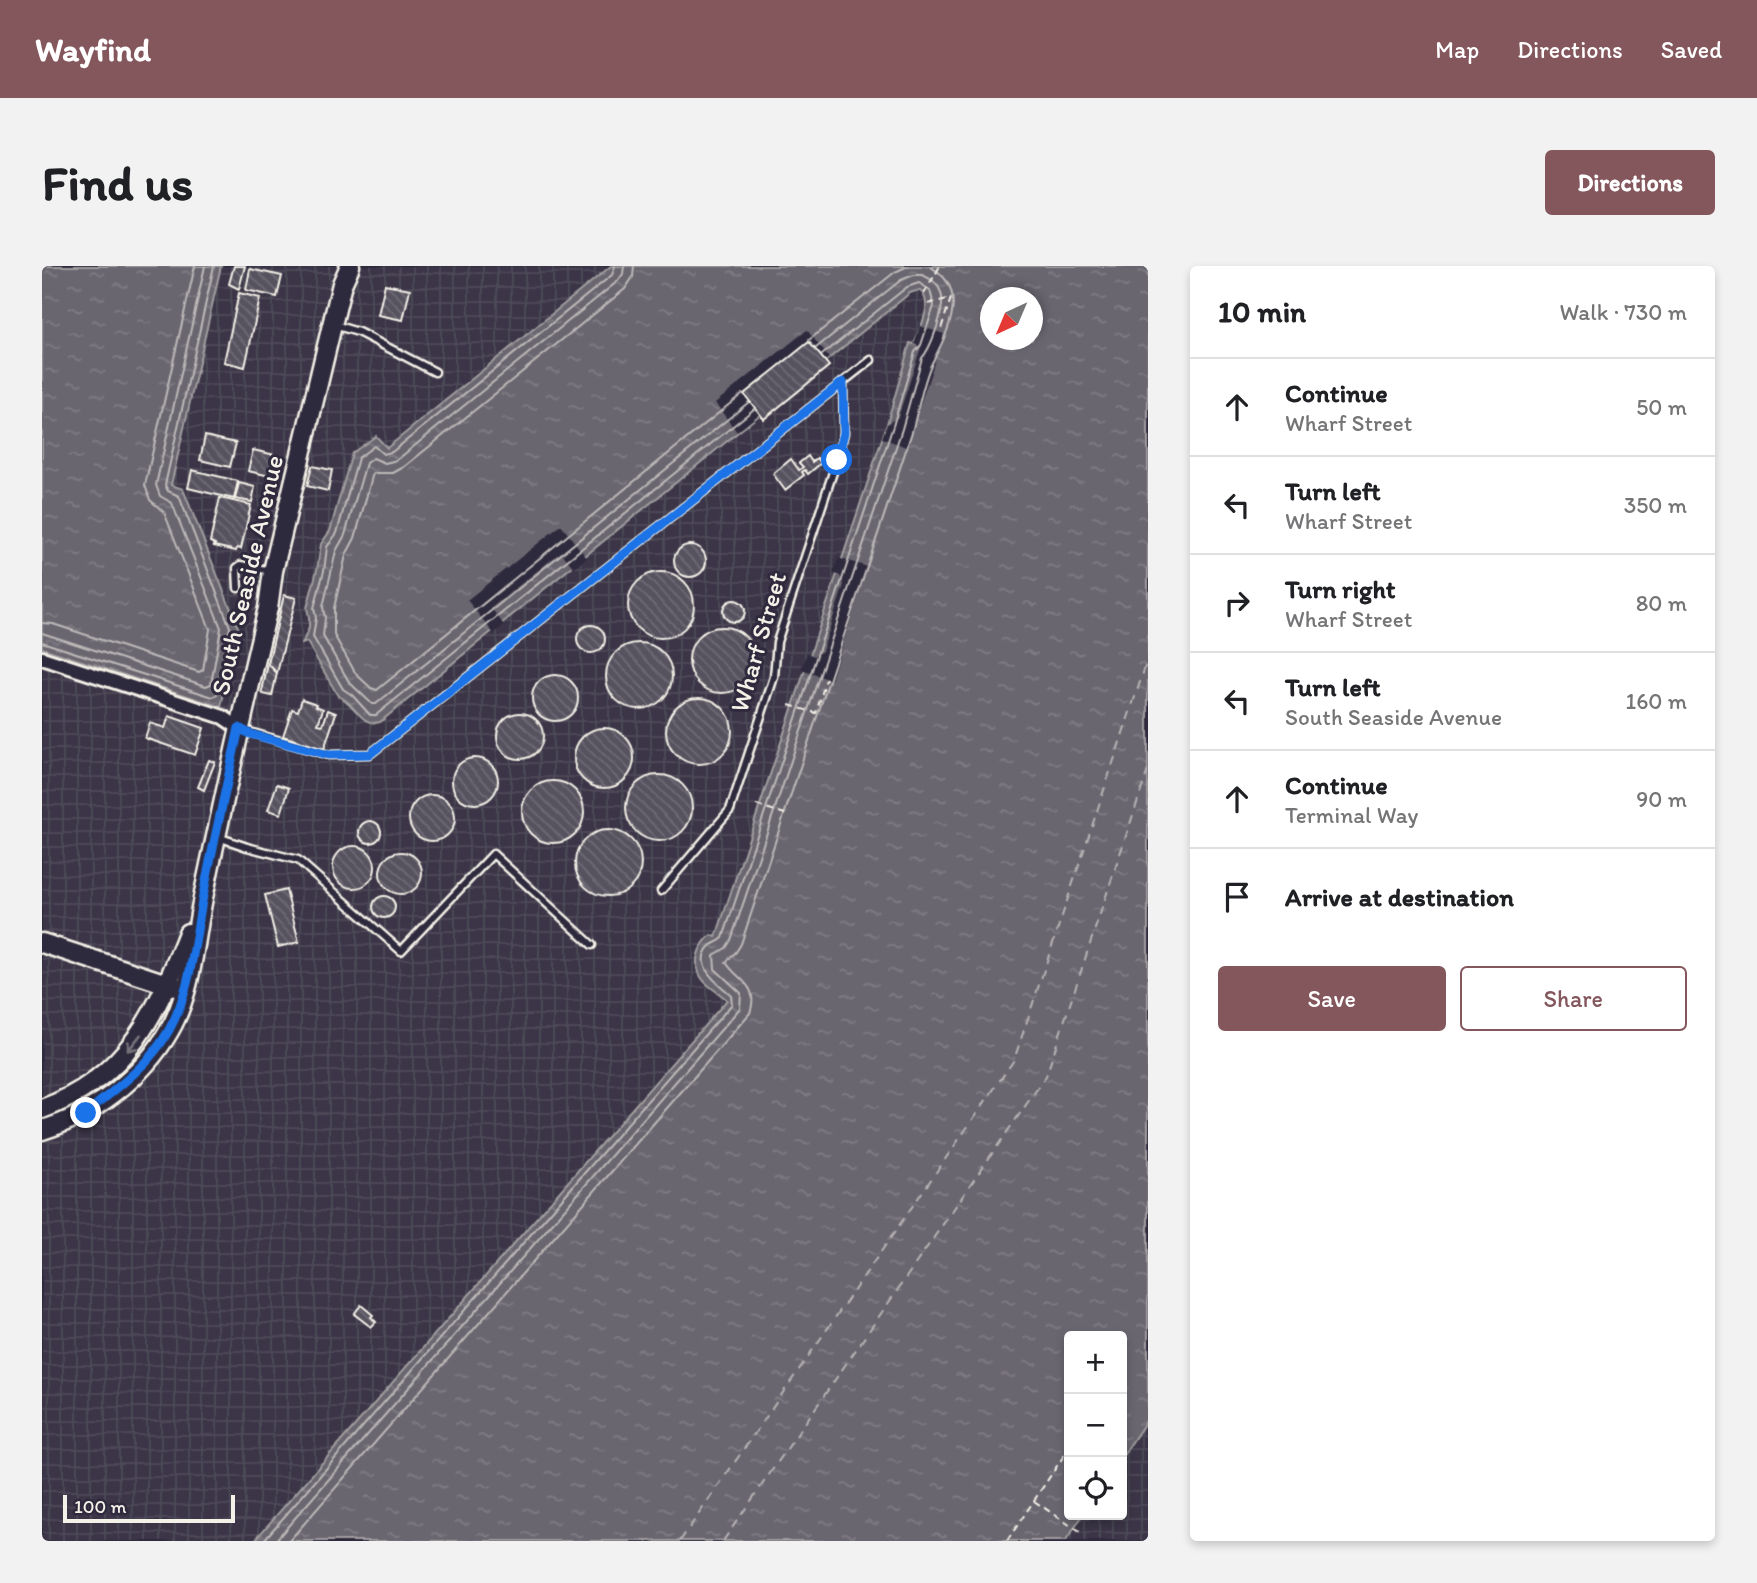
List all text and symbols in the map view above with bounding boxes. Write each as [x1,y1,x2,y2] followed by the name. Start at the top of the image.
[35,30,151,69] text: Wayfind
[1435,35,1479,64] text: Map
[1517,35,1623,64] text: Directions
[1661,35,1722,64] text: Saved
[1545,150,1715,215] button: Directions
[42,153,193,212] text: Find us
[980,287,1043,350] north arrow
[1218,293,1306,330] text: 10 min
[1559,298,1687,326] text: Walk · 730 m
[1285,377,1388,409] text: Continue
[1218,388,1256,426] icon: ahead
[1636,393,1687,421] text: 50 m
[1285,409,1412,437] text: Wharf Street
[821,444,852,475] route start
[204,452,290,698] street label: South Seaside Avenue
[1285,475,1381,507] text: Turn left
[1218,486,1256,524] icon: left
[1624,491,1687,519] text: 350 m
[1285,507,1412,535] text: Wharf Street
[723,568,793,716] street label: Wharf Street
[1285,573,1396,605] text: Turn right
[1218,584,1256,622] icon: right
[1636,589,1687,617] text: 80 m
[1285,605,1412,633] text: Wharf Street
[1285,671,1381,703] text: Turn left
[1218,682,1256,720] icon: left
[1625,687,1687,715] text: 160 m
[1285,703,1502,731] text: South Seaside Avenue
[1285,769,1388,801] text: Continue
[1218,780,1256,818] icon: ahead
[1636,785,1687,813] text: 90 m
[1285,801,1418,829] text: Terminal Way
[1218,878,1256,916] icon: arrive
[1285,881,1514,913] text: Arrive at destination
[1218,966,1446,1031] button: Save
[1460,966,1687,1031] button: Share
[126,1034,141,1052] one-way arrow
[70,1097,101,1128] route end
[1064,1331,1127,1520] map controls
[1064,1331,1127,1394] button: +
[1064,1394,1127,1457] button: −
[1064,1457,1127,1520] button: locate
[63,1492,234,1524] scale bar
[74,1495,126,1518] text: 100 m

